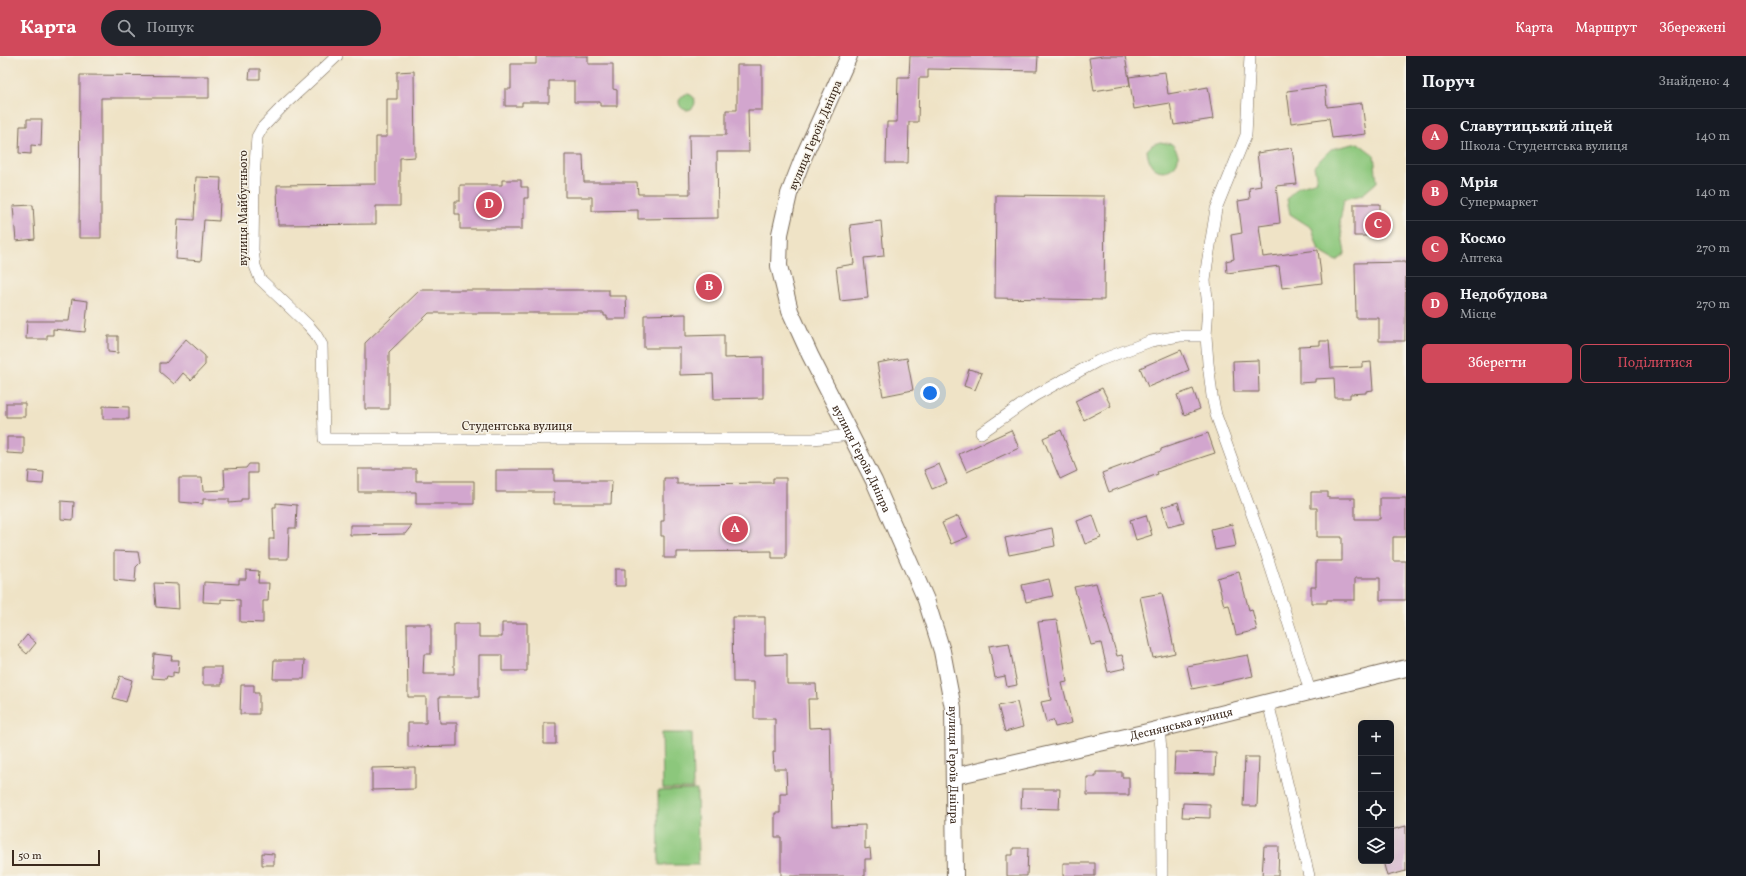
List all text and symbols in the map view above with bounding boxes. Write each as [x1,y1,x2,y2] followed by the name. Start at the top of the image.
[101,10,381,46] search box
[20,15,77,41] text: Карта
[115,17,137,39] icon: search
[147,18,194,39] text: Пошук
[1515,19,1553,38] text: Карта
[1575,19,1637,38] text: Маршрут
[1659,19,1726,38] text: Збережені
[1422,71,1475,94] text: Поруч
[1658,73,1730,91] text: Знайдено: 4
[785,78,846,193] street label: вулиця Героїв Дніпра
[1460,117,1613,138] text: Славутицький ліцей
[1430,128,1440,146] text: A
[1696,128,1730,146] text: 140 m
[1460,138,1628,156] text: Школа · Студентська вулиця
[236,150,252,266] street label: вулиця Майбутнього
[1460,173,1498,194] text: Мрiя
[1431,184,1439,202] text: B
[1696,184,1730,202] text: 140 m
[476,190,502,220] pin: D
[1460,194,1538,212] text: Супермаркет
[1365,210,1391,240] pin: C
[1460,229,1506,250] text: Космо
[1431,240,1439,258] text: C
[1696,240,1730,258] text: 270 m
[1460,250,1503,268] text: Аптека
[696,272,722,302] pin: B
[1460,285,1548,306] text: Недобудова
[1430,296,1440,314] text: D
[1696,296,1730,314] text: 270 m
[1460,306,1496,324] text: Місце
[1422,344,1572,383] button: Зберегти
[1580,344,1730,383] button: Поділитися
[920,383,940,403] your location
[828,402,894,515] street label: вулиця Героїв Дніпра
[462,419,572,435] street label: Студентська вулиця
[722,514,748,544] pin: A
[1128,704,1235,745] street label: Деснянська вулиця
[944,706,961,824] street label: вулиця Героїв Дніпра
[1358,720,1394,864] map controls
[1358,720,1394,756] button: +
[1358,756,1394,792] button: −
[1358,792,1394,828] button: locate
[1358,828,1394,864] button: layers
[12,848,100,867] scale bar
[18,849,42,864] text: 50 m

